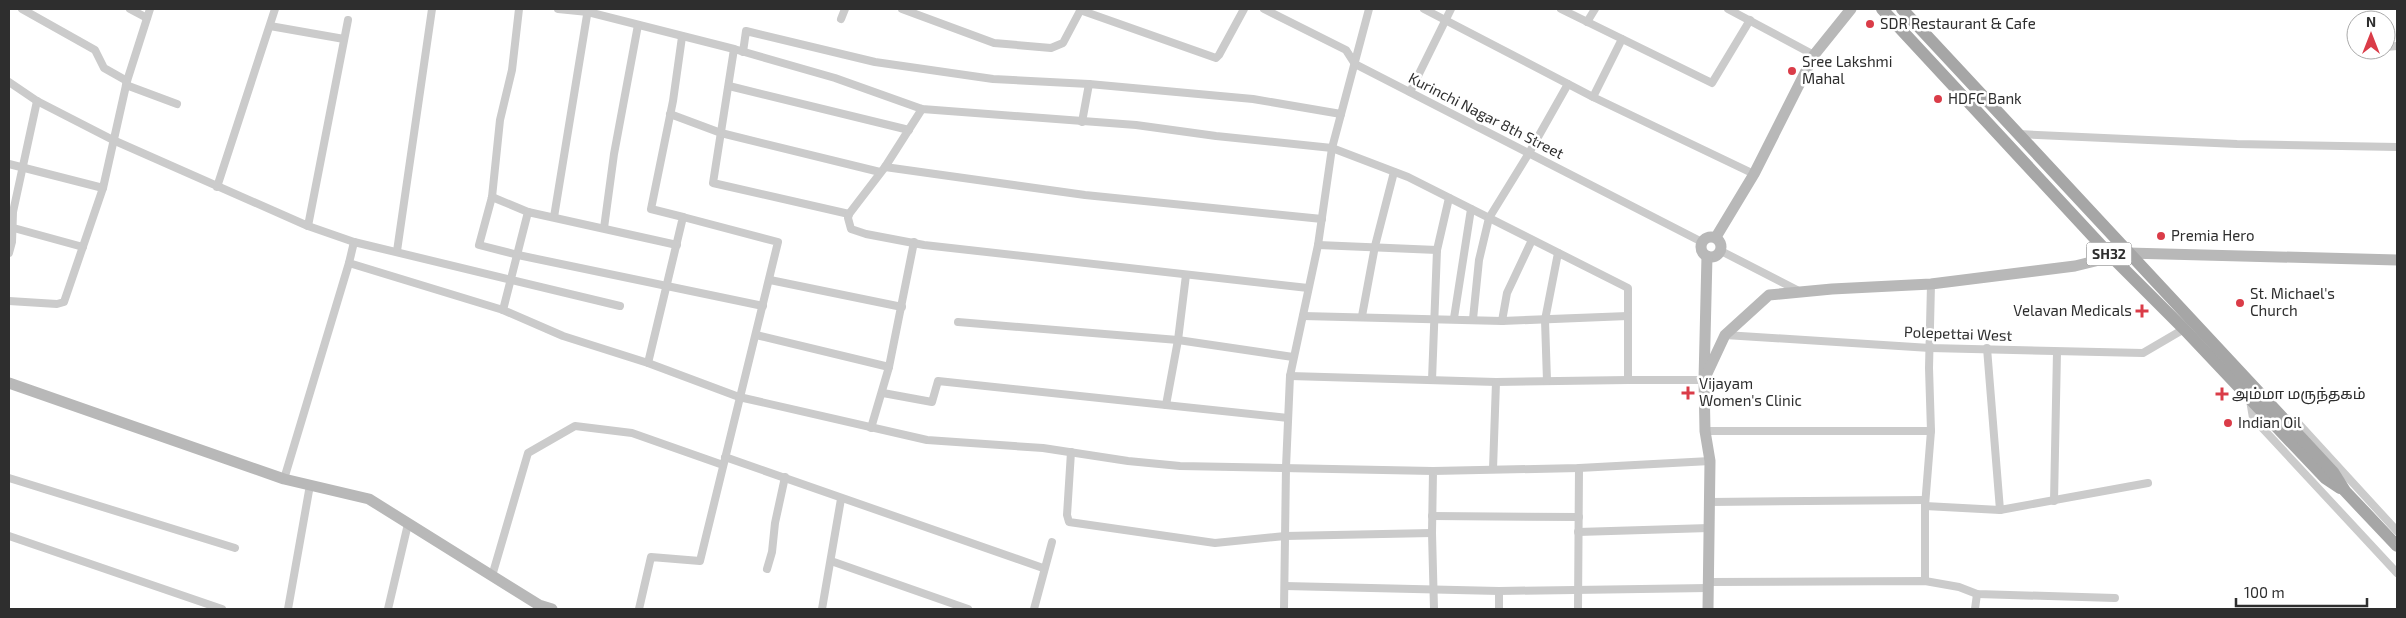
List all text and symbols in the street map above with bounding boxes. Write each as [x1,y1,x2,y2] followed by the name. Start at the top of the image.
[2346,10,2396,60] north arrow
[2366,13,2376,30] text: N
[1880,14,2036,32] place label: SDR Restaurant & Cafe
[1864,18,1876,30] marker: SDR Restaurant & Cafe
[1802,52,1892,87] place label: Sree Lakshmi Mahal
[1786,65,1798,77] marker: Sree Lakshmi Mahal
[1406,68,1567,162] street label: Kurinchi Nagar 8th Street
[1948,89,2022,107] place label: HDFC Bank
[1932,93,1944,105] marker: HDFC Bank
[2171,226,2255,244] place label: Premia Hero
[2155,230,2167,242] marker: Premia Hero
[2086,242,2132,266] road number: SH32
[2250,284,2335,319] place label: St. Michael's Church
[2234,297,2246,309] marker: St. Michael's Church
[2013,301,2132,319] place label: Velavan Medicals
[2136,305,2148,317] marker: Velavan Medicals
[1904,322,2013,344] street label: Polepettai West
[1699,374,1802,409] place label: Vijayam Women's Clinic
[2232,384,2366,405] place label: அம்மா மருந்தகம்
[1681,386,1695,400] marker: Vijayam Women's Clinic
[2216,388,2228,400] marker: அம்மா மருந்தகம்
[2238,413,2302,431] place label: Indian Oil
[2222,417,2234,429] marker: Indian Oil
[2236,576,2367,608] scale bar
[2244,583,2285,601] text: 100 m

